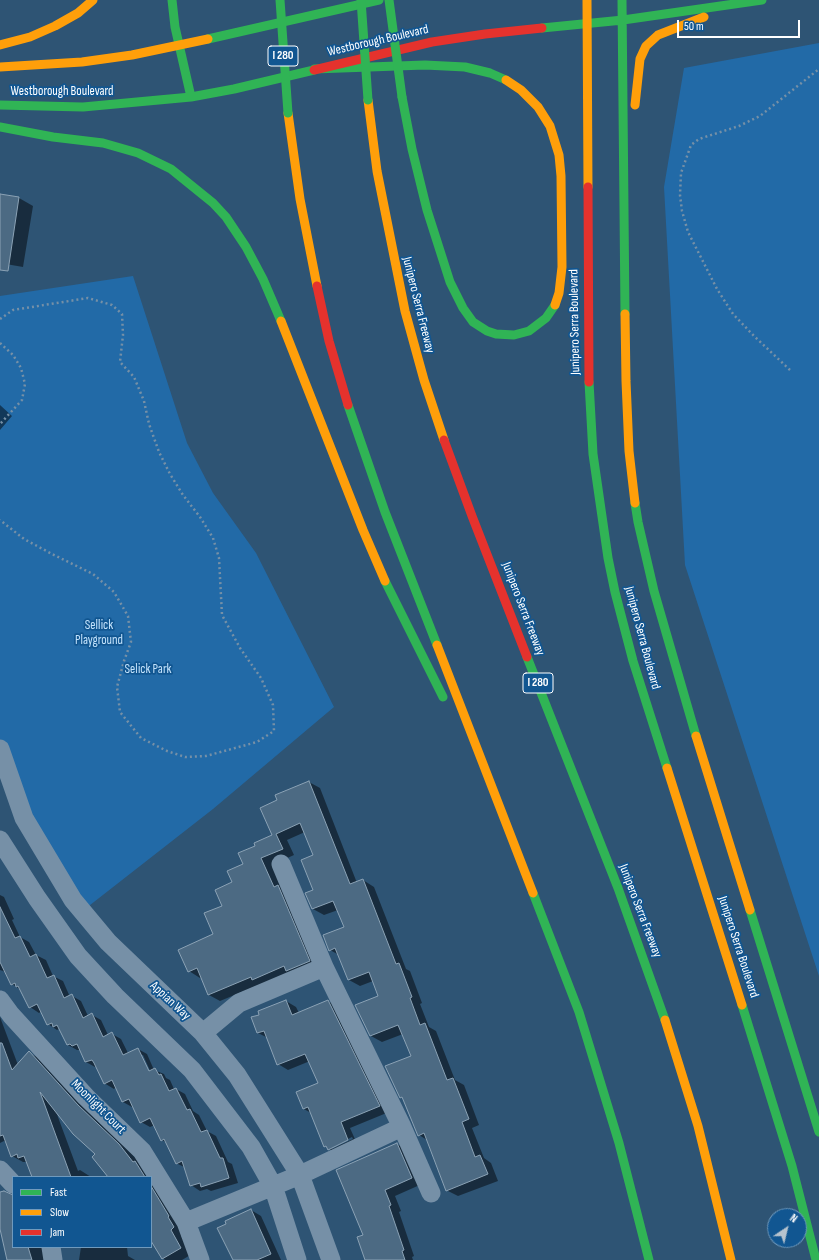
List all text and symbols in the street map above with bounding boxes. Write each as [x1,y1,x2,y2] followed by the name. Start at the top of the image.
[679,12,802,38] scale bar
[684,19,704,34] text: 50 m
[326,22,430,60] street label: Westborough Boulevard
[268,46,298,66] road number: I 280
[10,84,114,100] street label: Westborough Boulevard
[398,255,438,355] street label: Junipero Serra Freeway
[566,269,584,375] street label: Junipero Serra Boulevard
[498,560,548,658] street label: Junipero Serra Freeway
[621,585,663,691] street label: Junipero Serra Boulevard
[75,618,123,649] park label: Sellick Playground
[124,662,172,678] park label: Selick Park
[523,673,553,693] road number: I 280
[615,862,665,960] street label: Junipero Serra Freeway
[714,894,762,1000] street label: Junipero Serra Boulevard
[147,978,193,1024] street label: Appian Way
[67,1076,129,1138] street label: Moonlight Court
[12,1176,152,1248] legend
[50,1185,67,1200] text: Fast
[50,1205,69,1220] text: Slow
[767,1208,807,1248] north arrow
[787,1212,800,1226] text: N
[50,1225,65,1240] text: Jam

